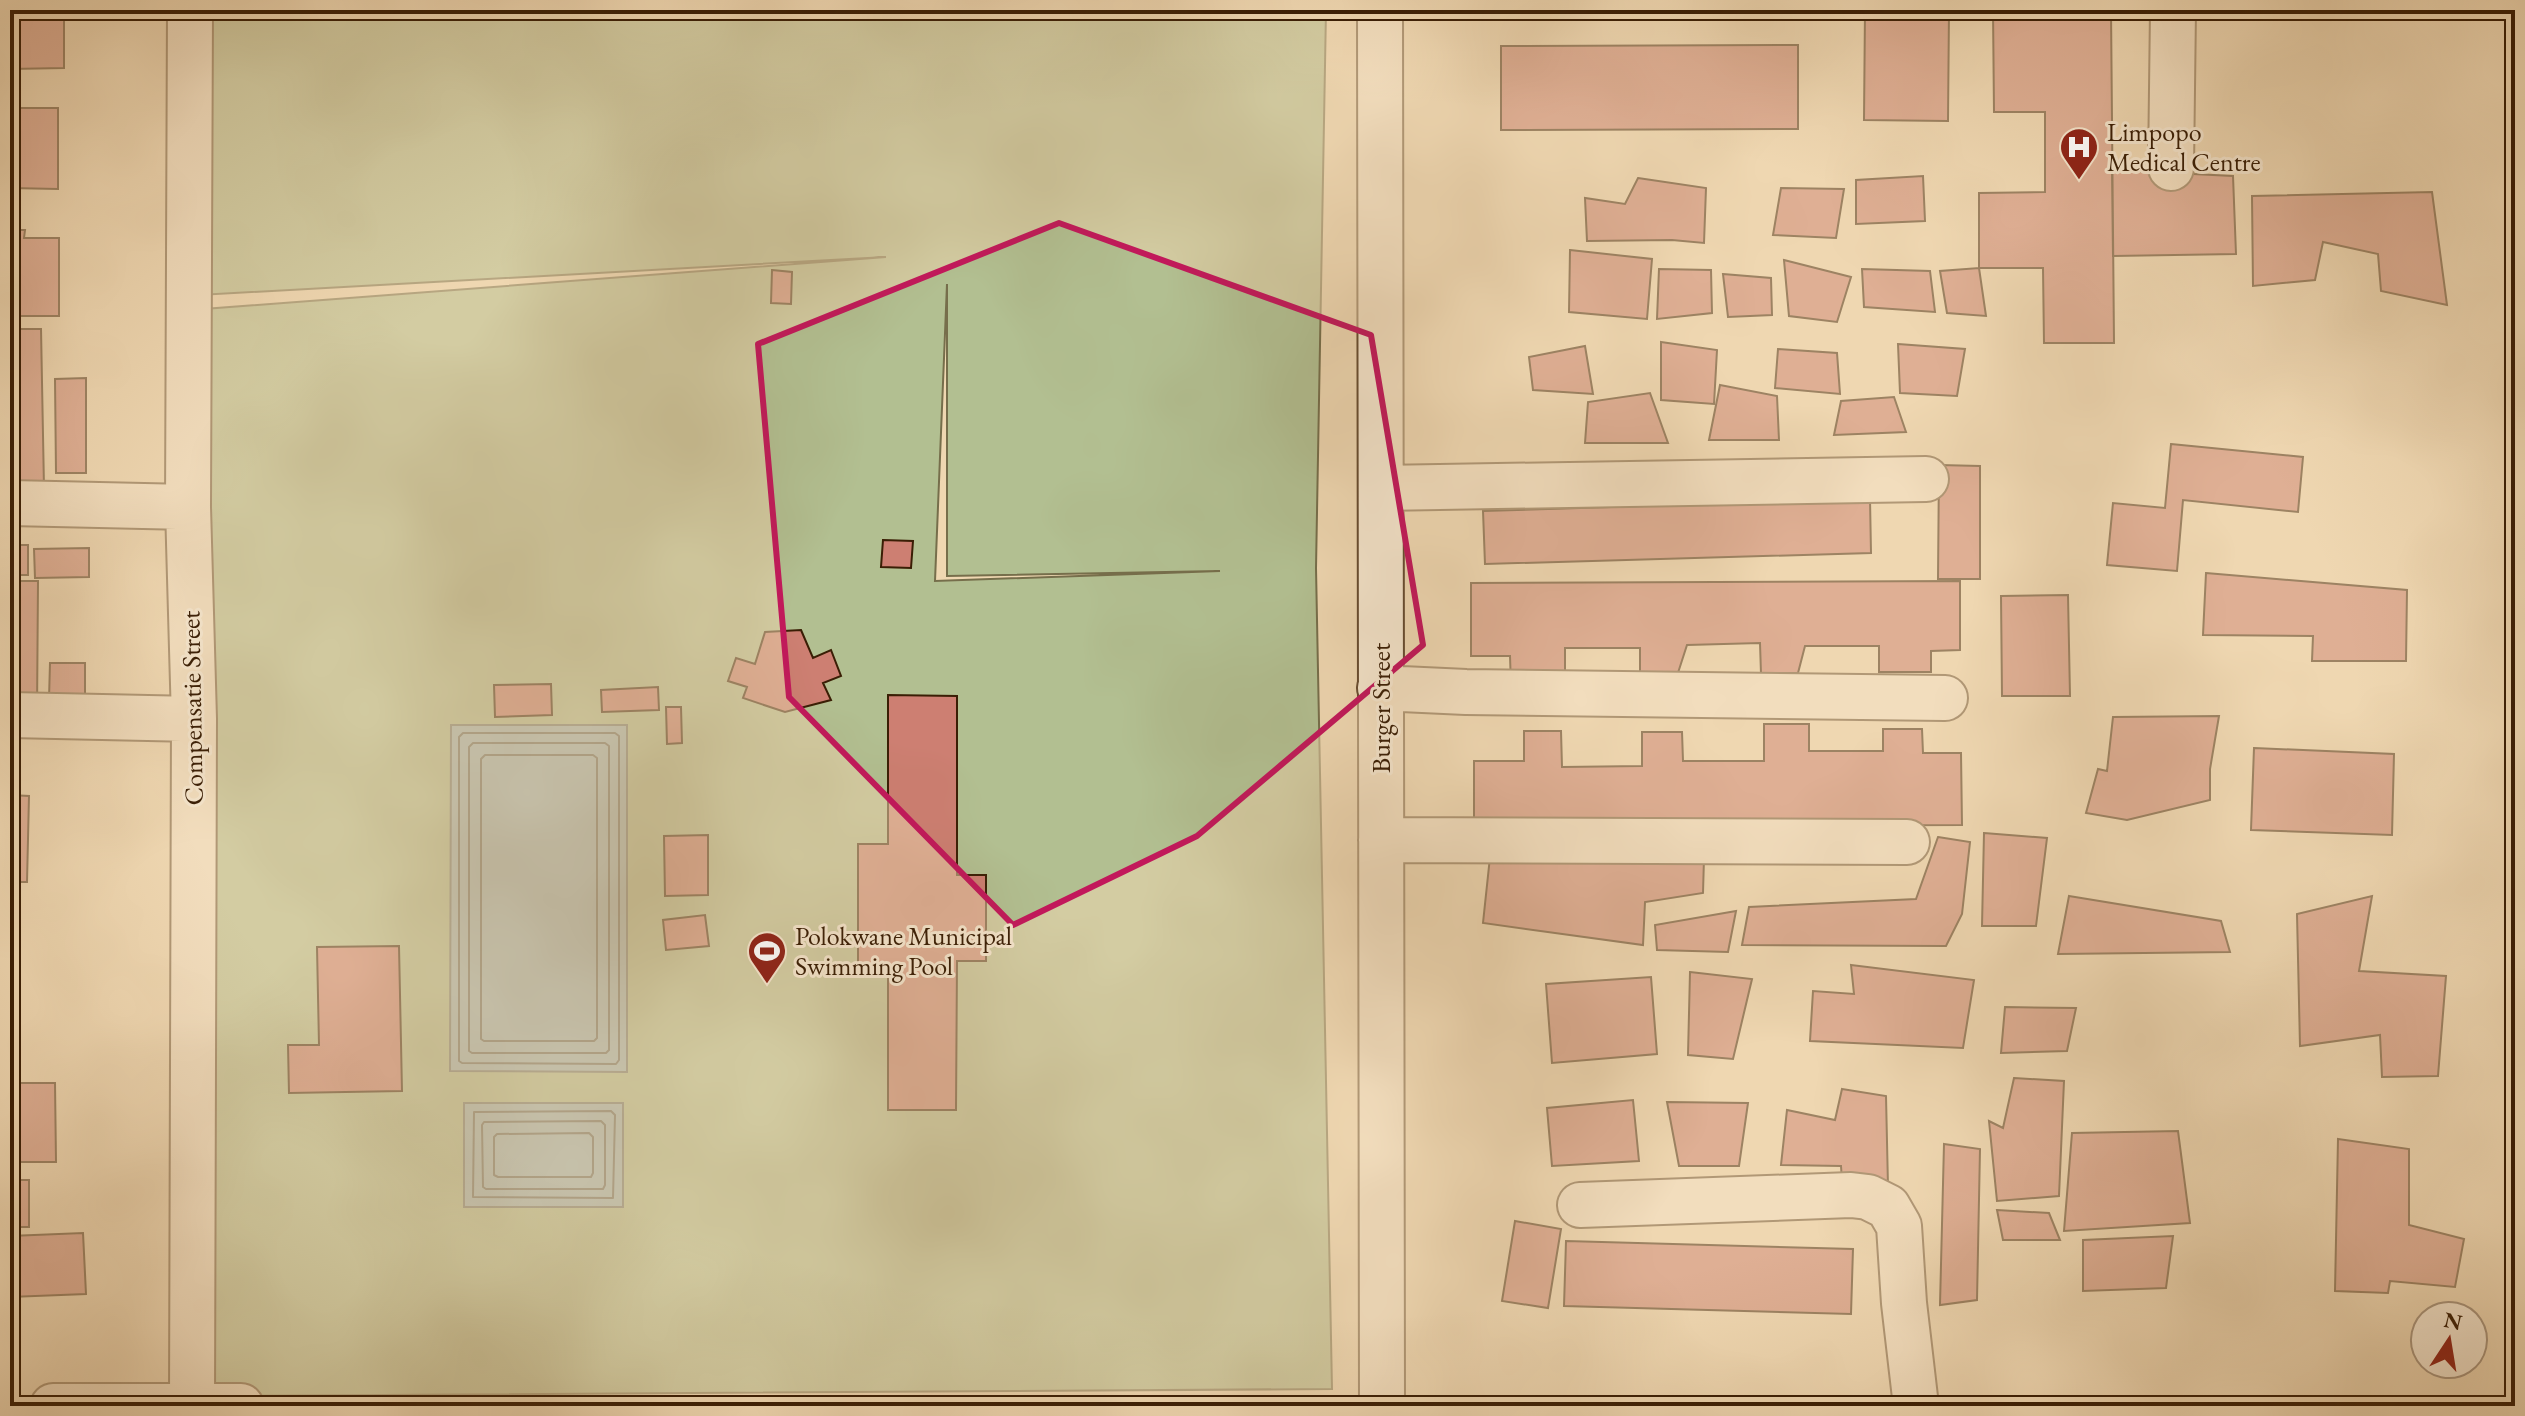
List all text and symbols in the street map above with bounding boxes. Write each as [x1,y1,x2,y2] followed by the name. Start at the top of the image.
[2107,115,2261,179] place label: Limpopo Medical Centre
[2058,126,2100,181] hospital icon: Limpopo Medical Centre
[173,610,211,806] street label: Compensatie Street
[1364,643,1398,773] street label: Burger Street
[795,919,1012,983] place label: Polokwane Municipal Swimming Pool
[746,930,788,985] sports icon: Polokwane Municipal Swimming Pool
[2409,1300,2489,1380] north arrow
[2441,1305,2465,1337] text: N

